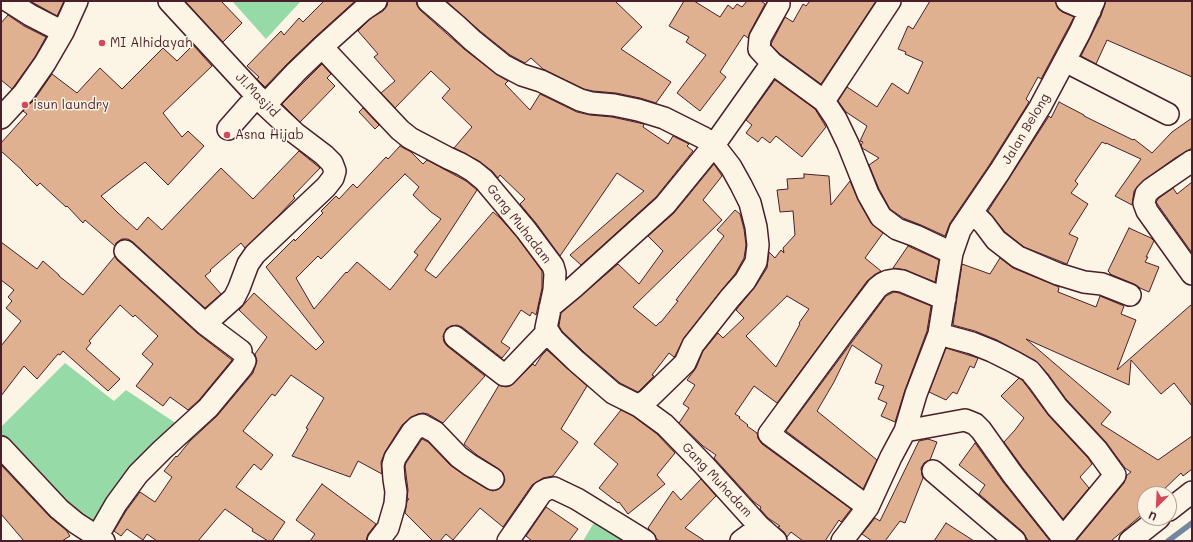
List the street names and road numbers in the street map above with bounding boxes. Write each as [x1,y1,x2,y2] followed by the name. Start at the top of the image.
[232,70,282,120] street label: Jl.Masjid
[999,91,1053,167] street label: Jalan Belong
[483,181,555,267] street label: Gang Muhadam
[678,439,756,521] street label: Gang Muhadam

